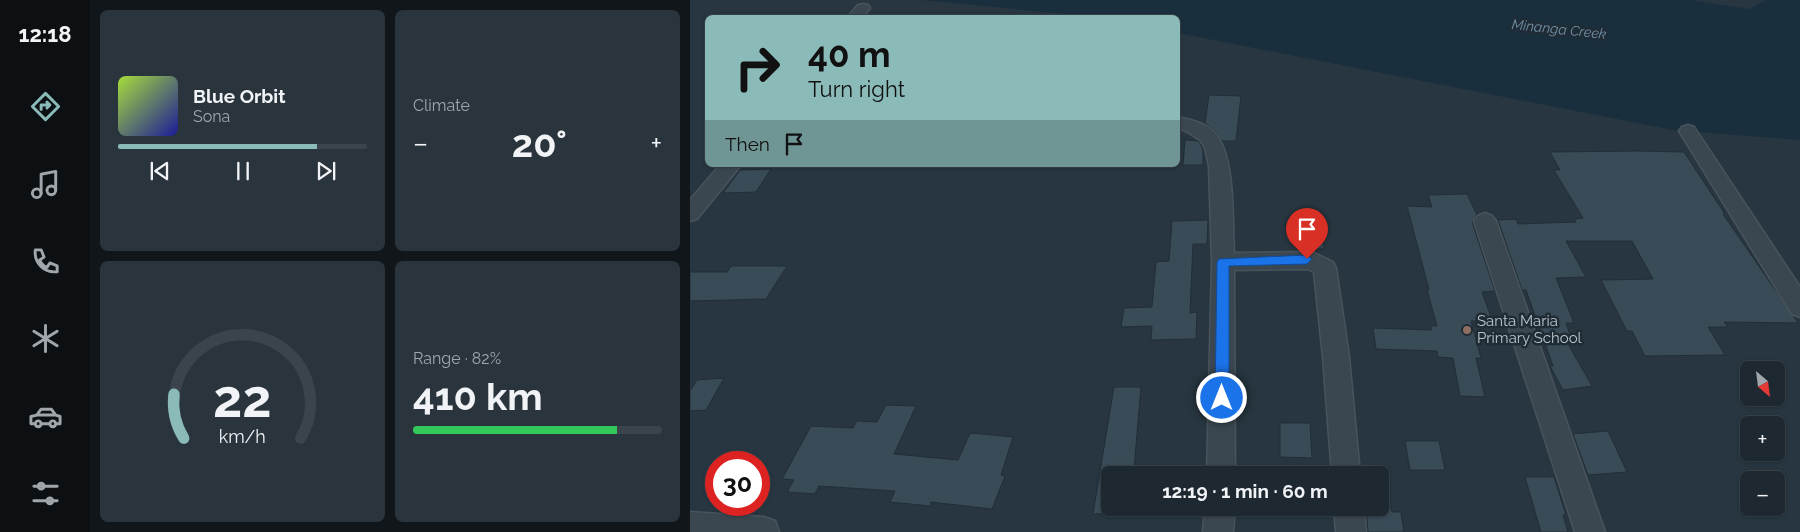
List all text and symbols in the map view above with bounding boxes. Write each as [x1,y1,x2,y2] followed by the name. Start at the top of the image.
[1511,16,1608,42] water label: Minanga Creek
[19,21,71,47] text: 12:18
[808,34,890,75] text: 40 m
[725,35,790,100] icon: right
[808,76,905,102] text: Turn right
[193,85,285,107] text: Blue Orbit
[28,89,63,124] icon: directions
[413,96,470,115] text: Climate
[193,107,230,126] text: Sona
[512,121,567,166] text: 20°
[413,127,428,160] text: −
[650,127,662,160] text: +
[780,130,808,158] icon: arrive
[725,133,770,155] text: Then
[146,157,174,185] icon: previous
[229,157,257,185] icon: pause
[312,157,340,185] icon: next
[28,167,63,202] icon: music
[1286,208,1328,259] pin
[1293,215,1321,243] icon: arrive
[28,244,63,279] icon: phone
[1477,312,1583,347] place label: Santa Maria Primary School
[28,321,63,356] icon: climate
[1461,324,1473,336] marker: Santa Maria Primary School
[413,349,501,368] text: Range · 82%
[1740,361,1785,406] north arrow
[1740,361,1785,516] map controls
[213,368,272,429] text: 22
[1195,371,1247,423] position arrow
[413,374,543,419] text: 410 km
[28,399,63,434] icon: car
[1740,416,1785,461] button: +
[219,426,266,447] text: km/h
[705,451,770,516] speed limit sign: 30
[1740,471,1785,516] button: −
[28,476,63,511] icon: filters
[1162,480,1328,502] text: 12:19 · 1 min · 60 m

